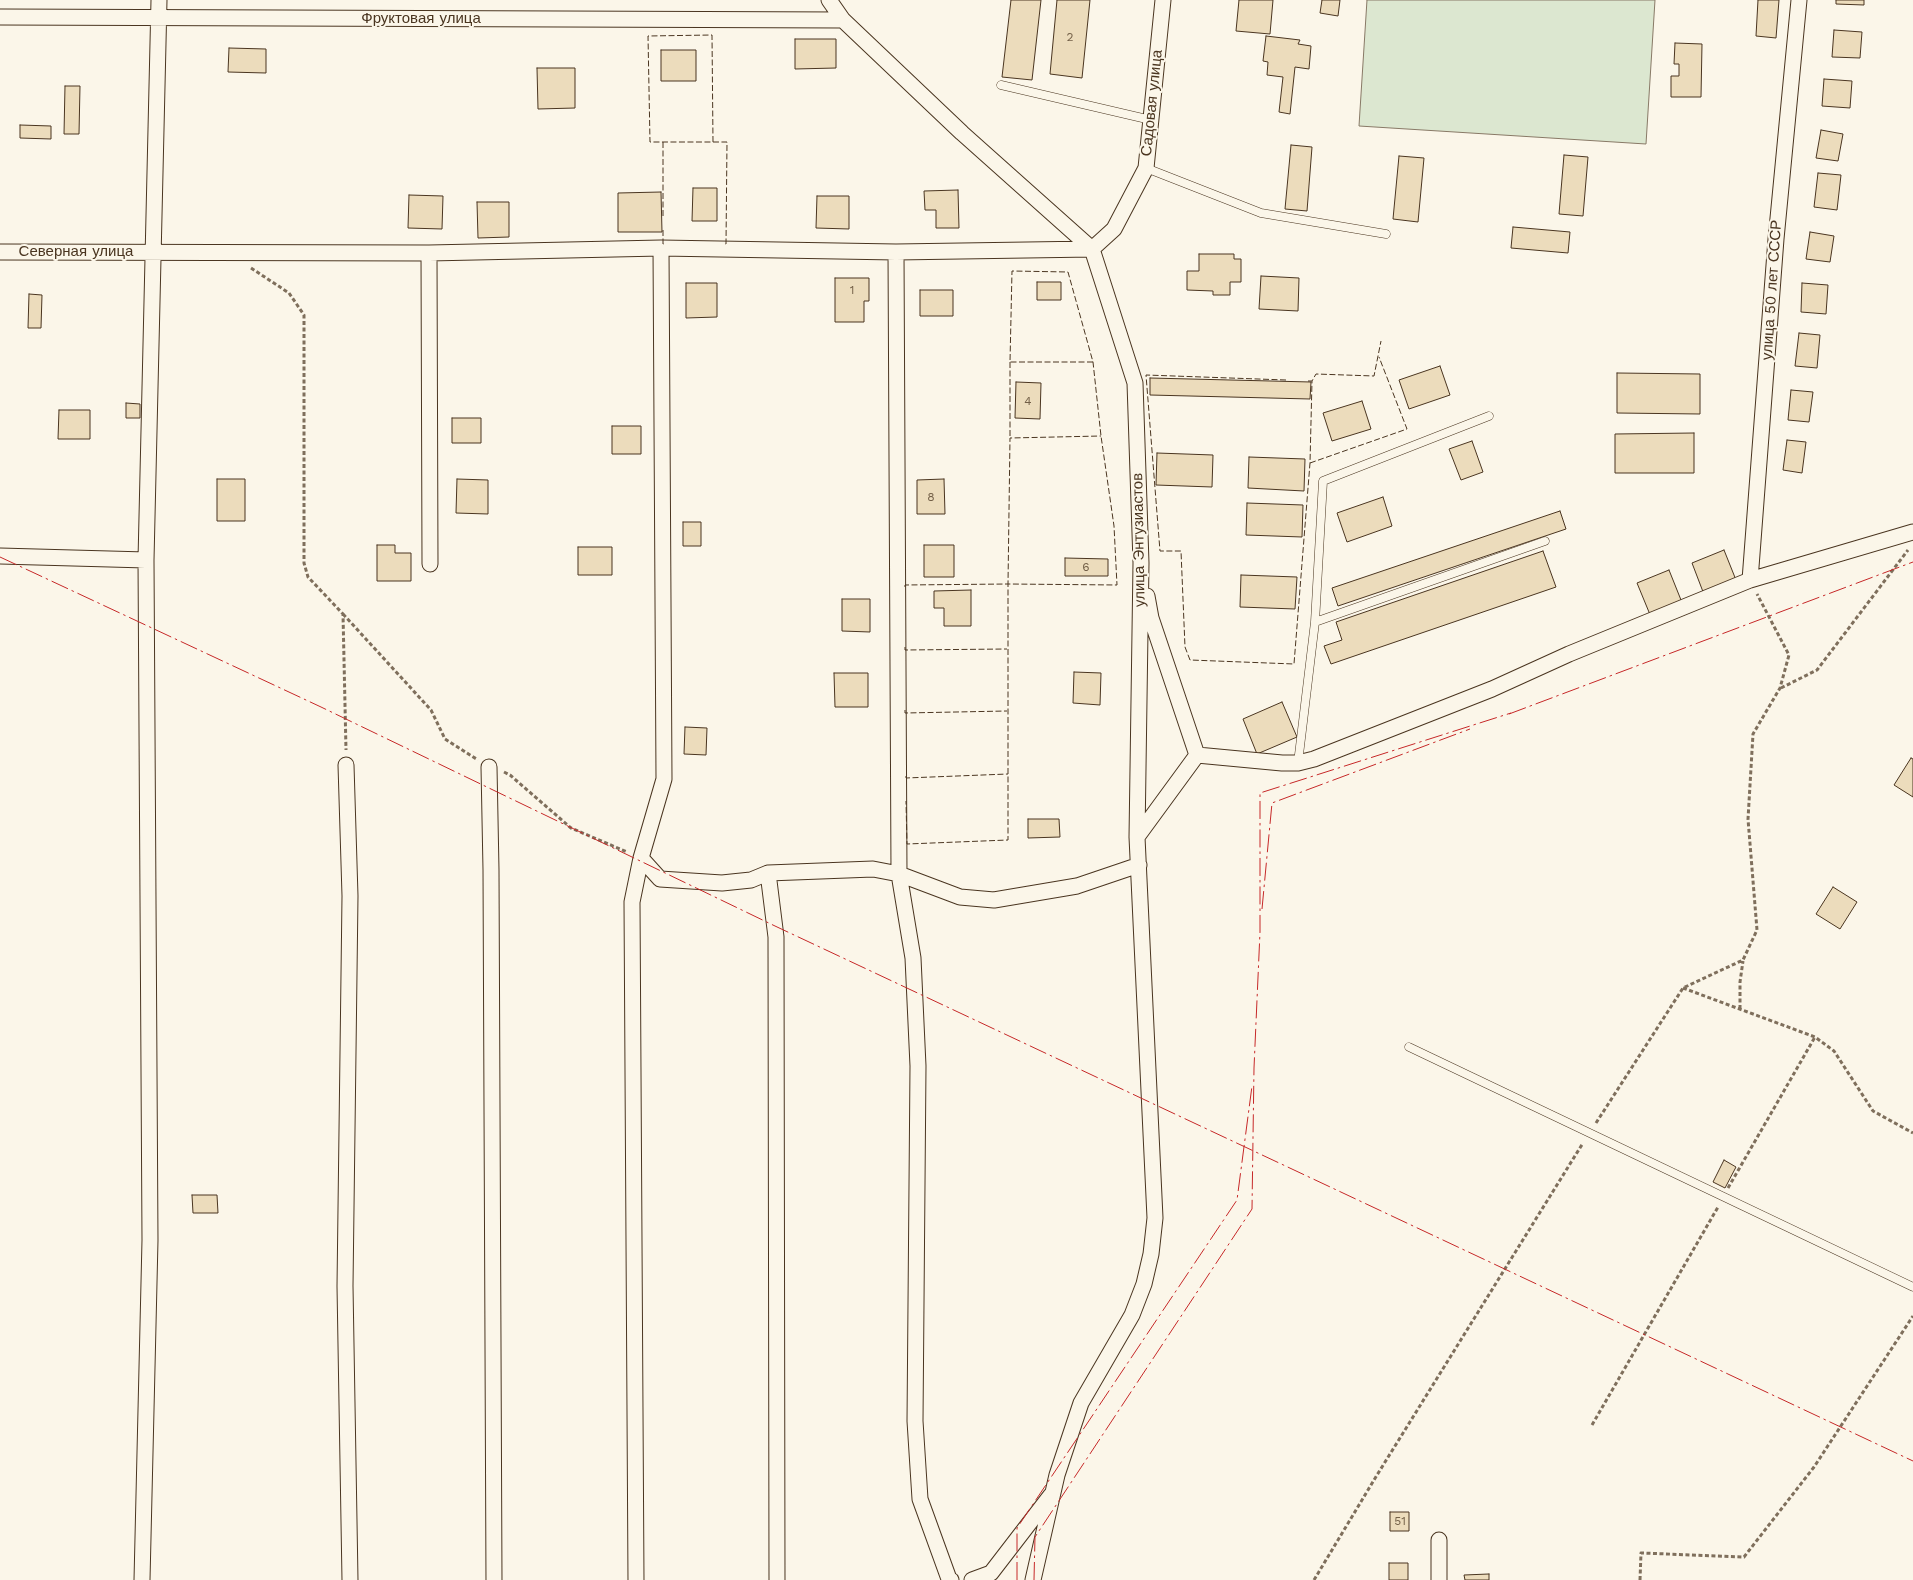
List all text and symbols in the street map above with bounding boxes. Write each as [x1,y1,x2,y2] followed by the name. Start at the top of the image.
[361,10,481,28] street label: Фруктовая улица
[1067,30,1073,44] house number: 2
[1137,49,1167,157] street label: Садовая улица
[1758,219,1786,361] street label: улица 50 лет СССР
[19,243,133,261] street label: Северная улица
[850,283,854,297] house number: 1
[1024,394,1032,408] house number: 4
[1129,473,1149,607] street label: улица Энтузиастов
[927,490,935,504] house number: 8
[1082,560,1090,574] house number: 6
[1394,1514,1406,1528] house number: 51

